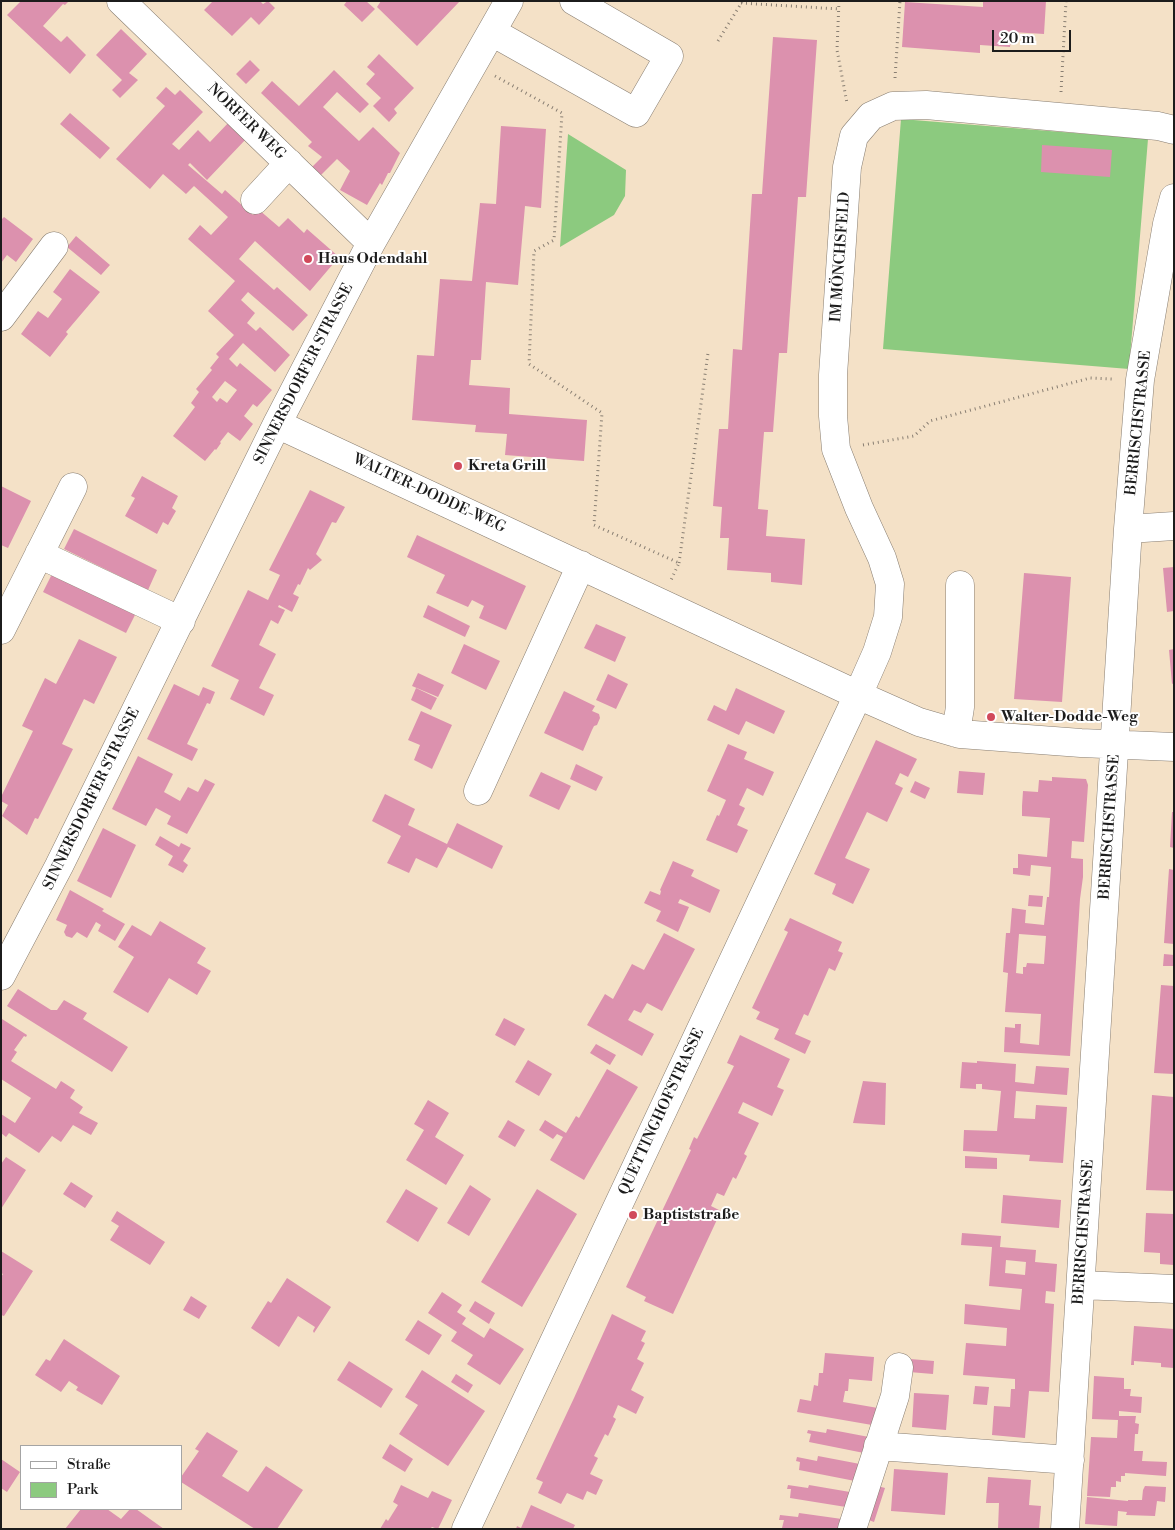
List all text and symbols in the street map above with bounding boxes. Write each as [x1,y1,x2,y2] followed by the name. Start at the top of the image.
[995,20,1074,52] scale bar
[1000,29,1035,48] text: 20 m
[203,80,289,164] street label: NORFER WEG
[827,191,855,323] street label: IM MÖNCHSFELD
[318,250,427,268] place label: Haus Odendahl
[302,253,314,265] marker: Haus Odendahl
[250,281,358,467] street label: SINNERSDORFER STRASSE
[1122,350,1156,496] street label: BERRISCHSTRASSE
[350,451,508,537] street label: WALTER-DODDE-WEG
[468,457,546,475] place label: Kreta Grill
[452,460,464,472] marker: Kreta Grill
[40,705,144,893] street label: SINNERSDORFER STRASSE
[1001,708,1138,726] place label: Walter-Dodde-Weg
[985,711,997,723] marker: Walter-Dodde-Weg
[1096,754,1124,900] street label: BERRISCHSTRASSE
[615,1026,709,1198] street label: QUETTINGHOFSTRASSE
[1070,1159,1098,1305] street label: BERRISCHSTRASSE
[643,1206,739,1224] place label: Baptiststraße
[627,1209,639,1221] marker: Baptiststraße
[20,1445,182,1510] legend
[67,1455,111,1474] text: Straße
[67,1480,98,1499] text: Park

